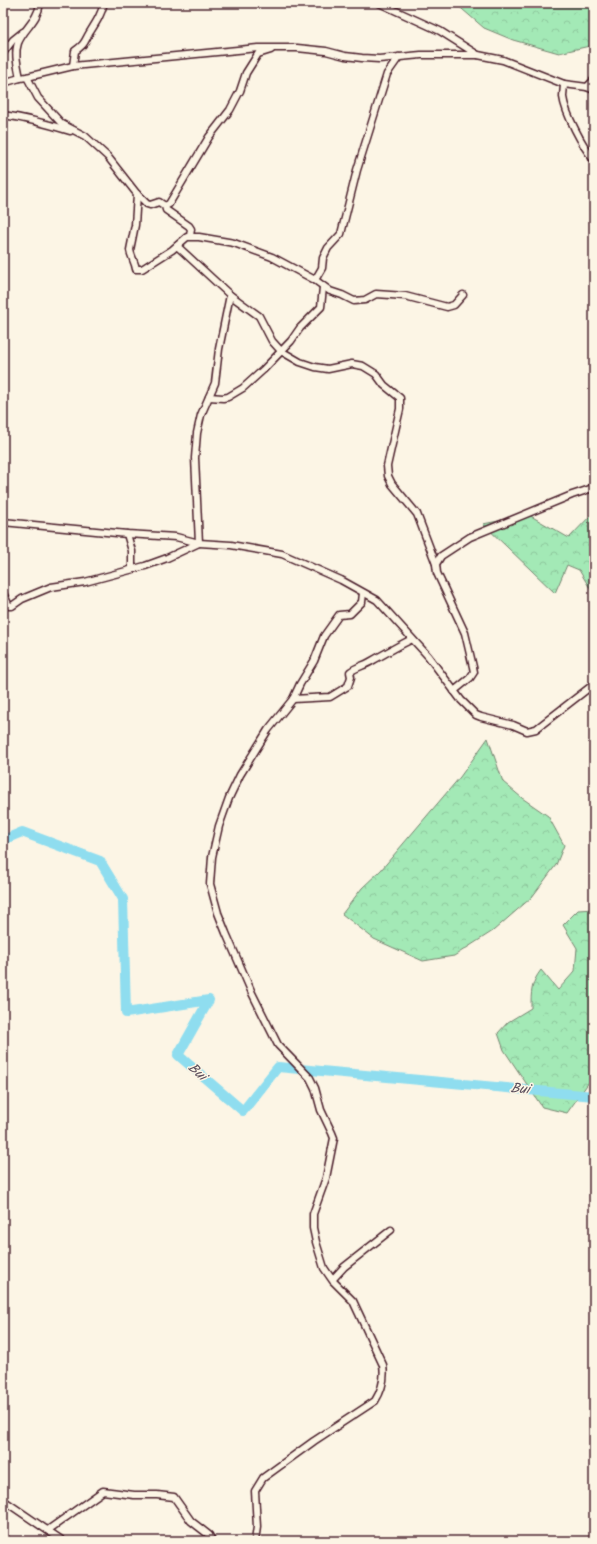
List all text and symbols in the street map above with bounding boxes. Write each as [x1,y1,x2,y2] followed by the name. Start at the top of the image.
[183,1057,213,1088] water label: Bui
[510,1077,533,1101] water label: Bui

